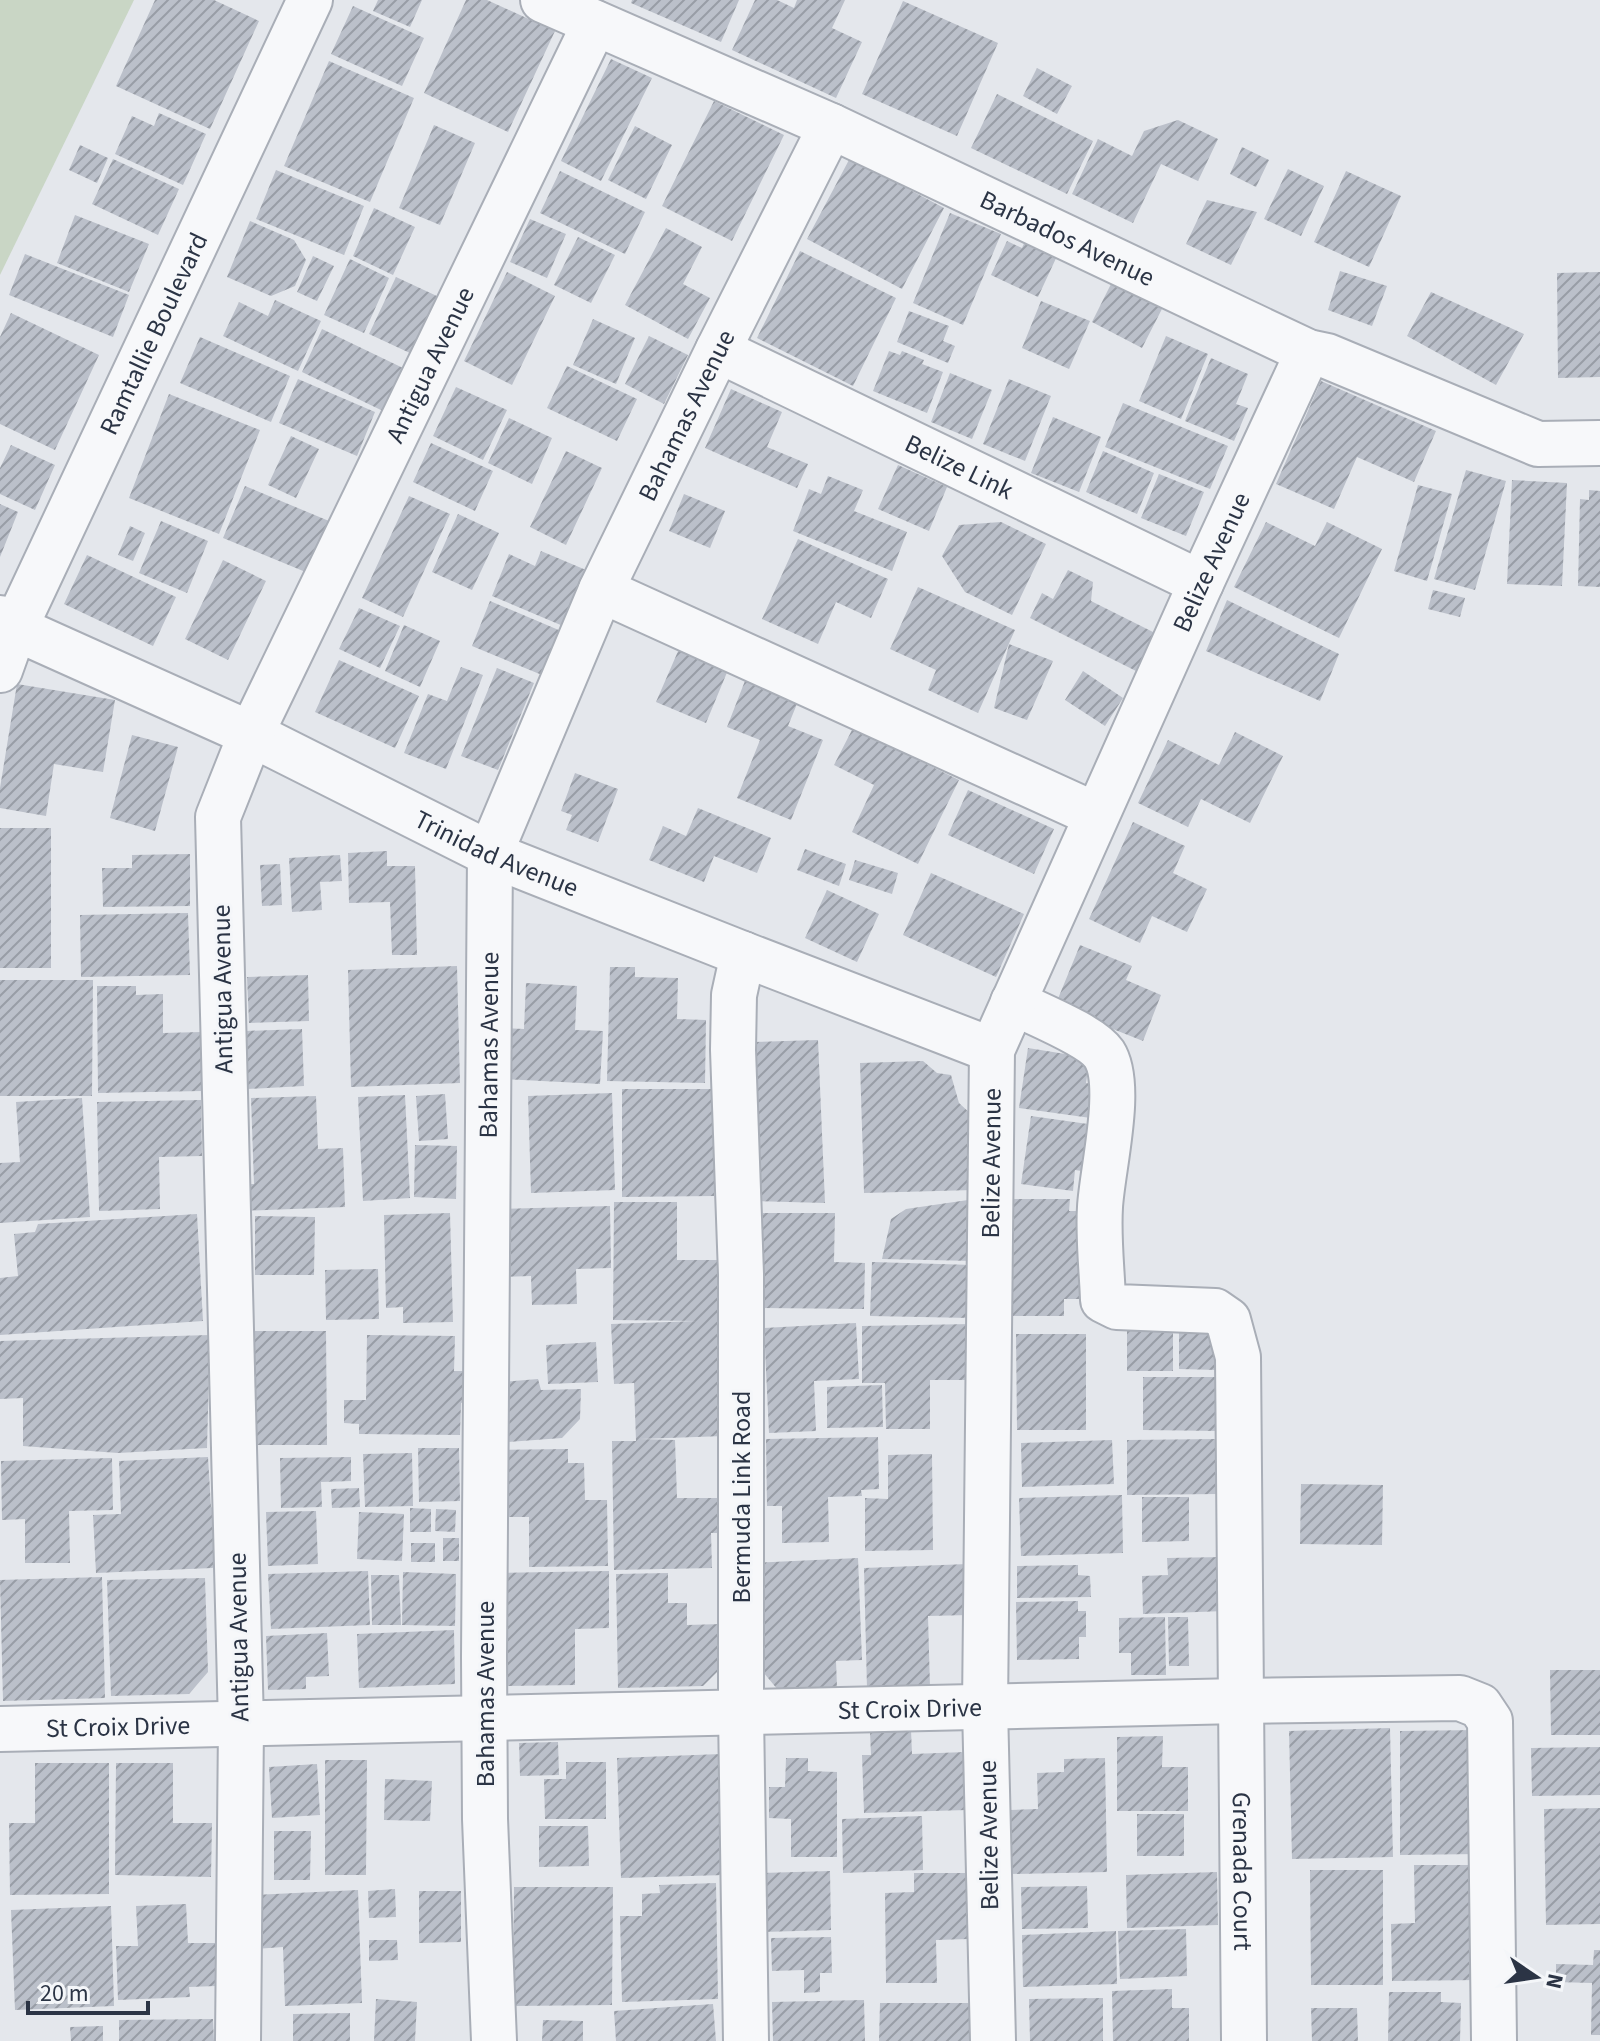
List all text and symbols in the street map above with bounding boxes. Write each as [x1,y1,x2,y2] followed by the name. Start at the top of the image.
[974,181,1161,296] street label: Barbados Avenue
[90,226,217,441] street label: Ramtallie Boulevard
[377,281,484,449] street label: Antigua Avenue
[629,323,744,507] street label: Bahamas Avenue
[899,425,1020,509] street label: Belize Link
[1163,486,1260,638] street label: Belize Avenue
[408,801,584,906] street label: Trinidad Avenue
[203,904,242,1074] street label: Antigua Avenue
[470,952,508,1139] street label: Bahamas Avenue
[972,1088,1011,1238] street label: Belize Avenue
[723,1391,760,1603] street label: Bermuda Link Road
[219,1552,258,1722] street label: Antigua Avenue
[467,1601,504,1787] street label: Bahamas Avenue
[837,1689,982,1729] street label: St Croix Drive
[45,1707,191,1747] street label: St Croix Drive
[969,1760,1008,1910] street label: Belize Avenue
[1223,1792,1261,1951] street label: Grenada Court
[1496,1937,1576,2017] north arrow
[28,1965,148,2015] scale bar
[1537,1971,1572,1992] text: N
[40,1976,89,2011] text: 20 m

